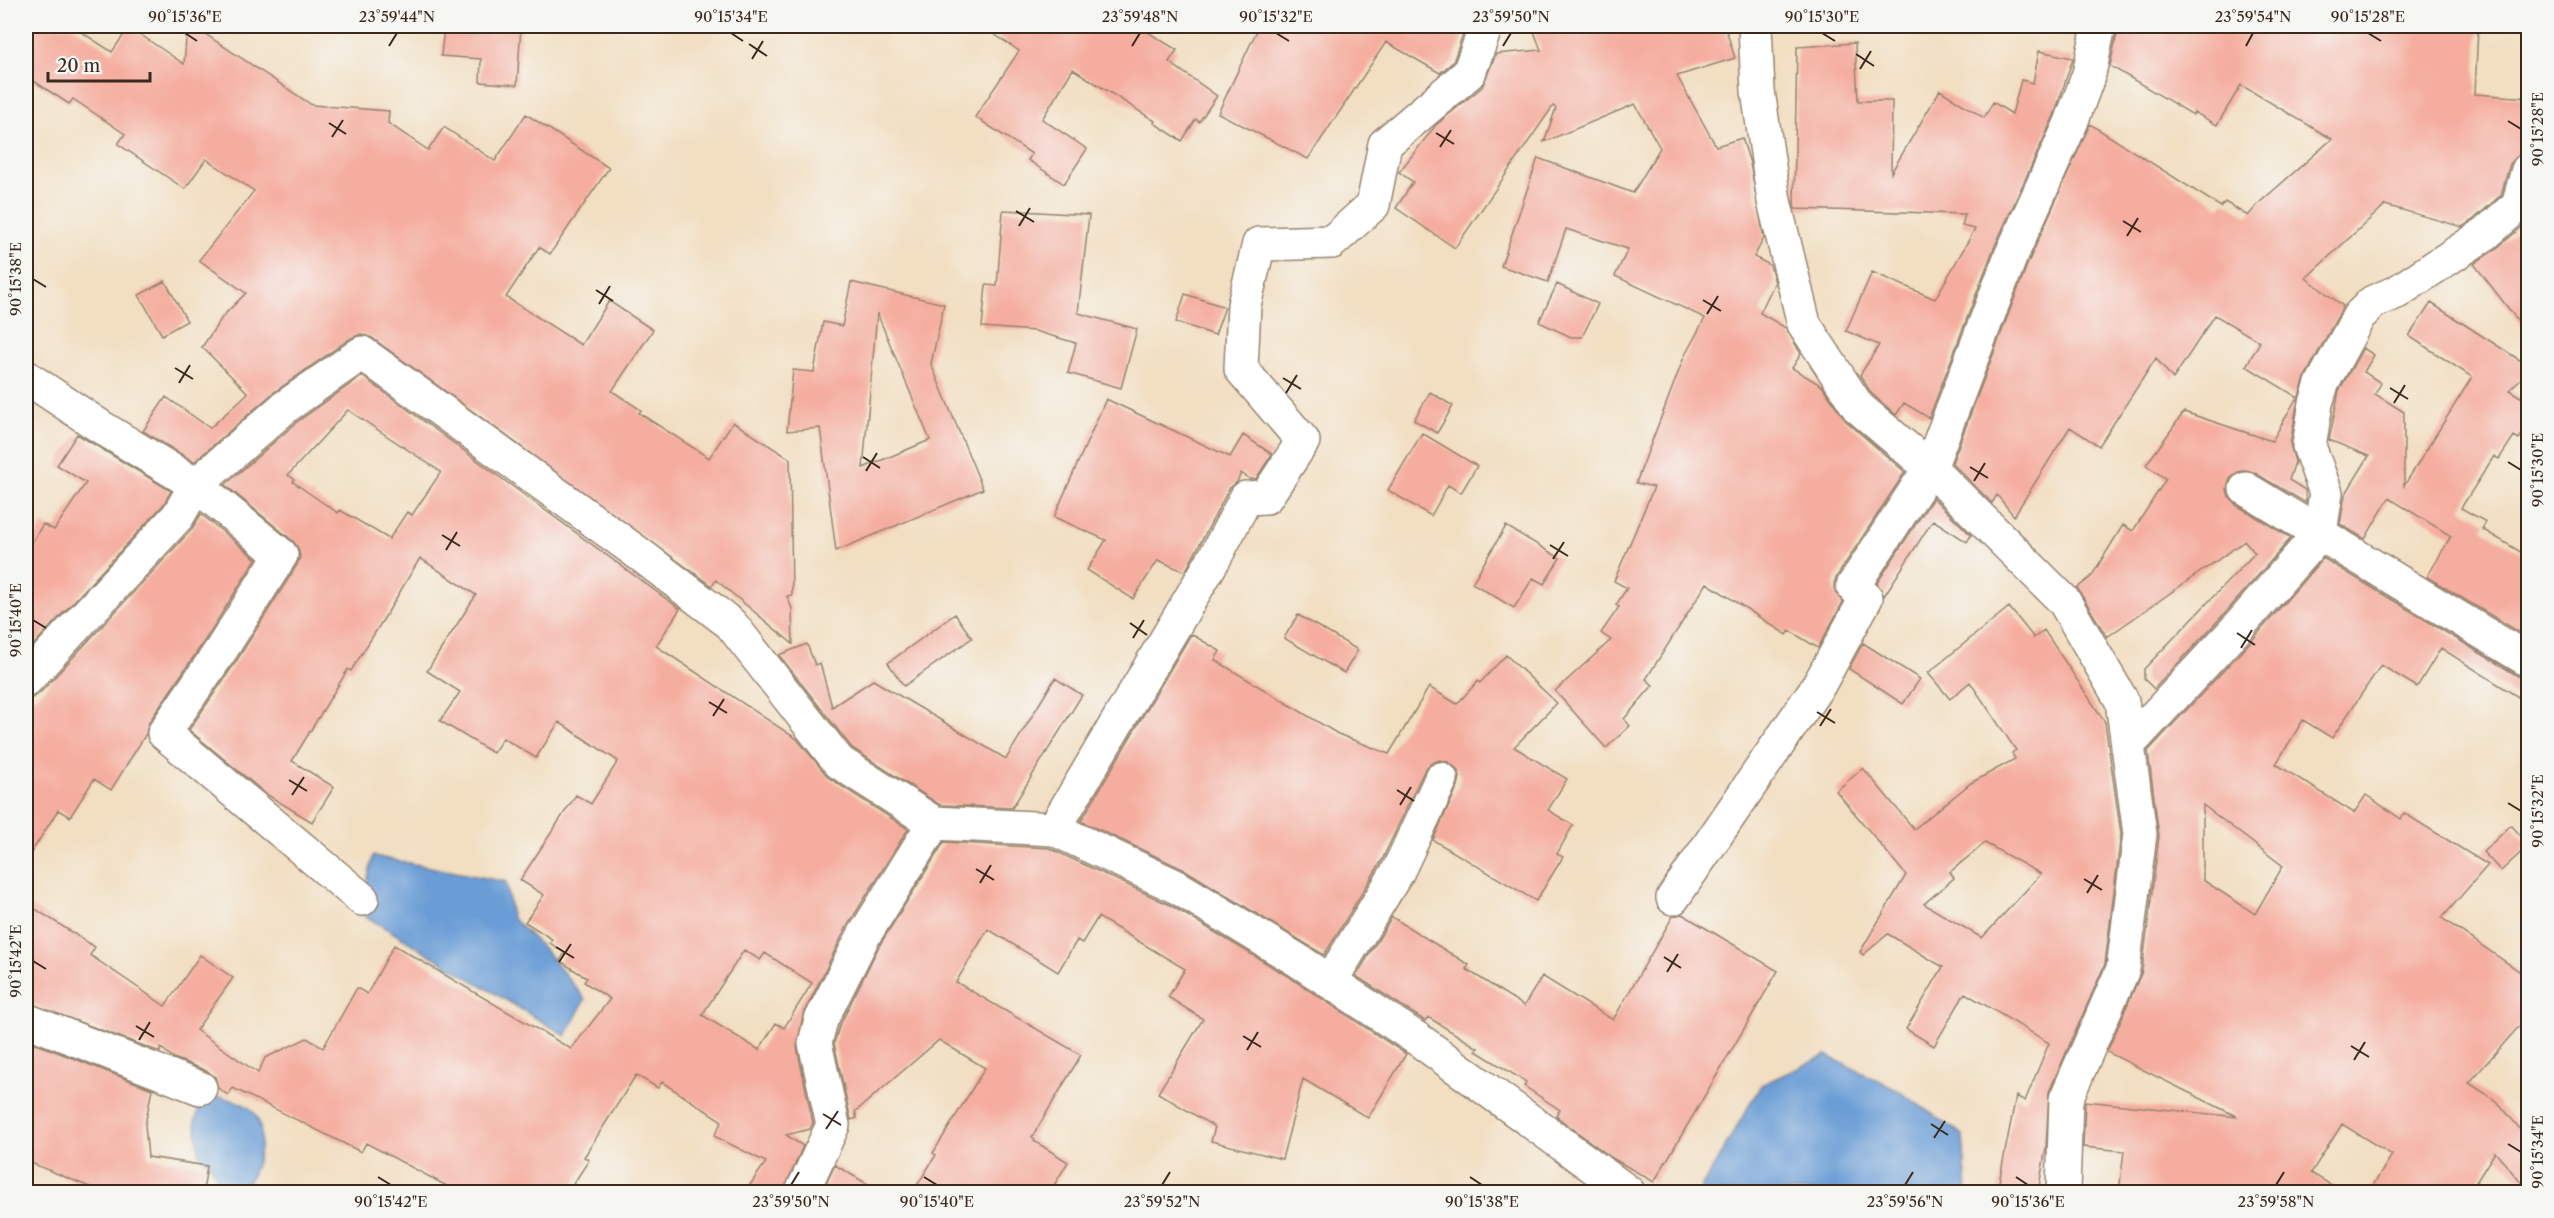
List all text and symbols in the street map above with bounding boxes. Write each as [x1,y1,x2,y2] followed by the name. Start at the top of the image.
[148,7,222,26] text: 90°15'36"E
[359,7,435,26] text: 23°59'44"N
[694,7,768,26] text: 90°15'34"E
[1102,7,1178,26] text: 23°59'48"N
[1239,7,1313,26] text: 90°15'32"E
[1472,7,1550,26] text: 23°59'50"N
[1785,7,1859,26] text: 90°15'30"E
[2215,7,2291,26] text: 23°59'54"N
[2331,7,2405,26] text: 90°15'28"E
[48,45,150,83] scale bar
[57,55,101,77] text: 20 m
[2528,92,2547,166] text: 90°15'28"E
[6,242,25,316] text: 90°15'38"E
[2528,433,2547,507] text: 90°15'30"E
[6,583,25,657] text: 90°15'40"E
[2528,774,2547,848] text: 90°15'32"E
[6,924,25,998] text: 90°15'42"E
[2528,1115,2547,1189] text: 90°15'34"E
[354,1192,428,1211] text: 90°15'42"E
[752,1192,830,1211] text: 23°59'50"N
[900,1192,974,1211] text: 90°15'40"E
[1124,1192,1200,1211] text: 23°59'52"N
[1445,1192,1519,1211] text: 90°15'38"E
[1867,1192,1943,1211] text: 23°59'56"N
[1991,1192,2065,1211] text: 90°15'36"E
[2238,1192,2314,1211] text: 23°59'58"N

